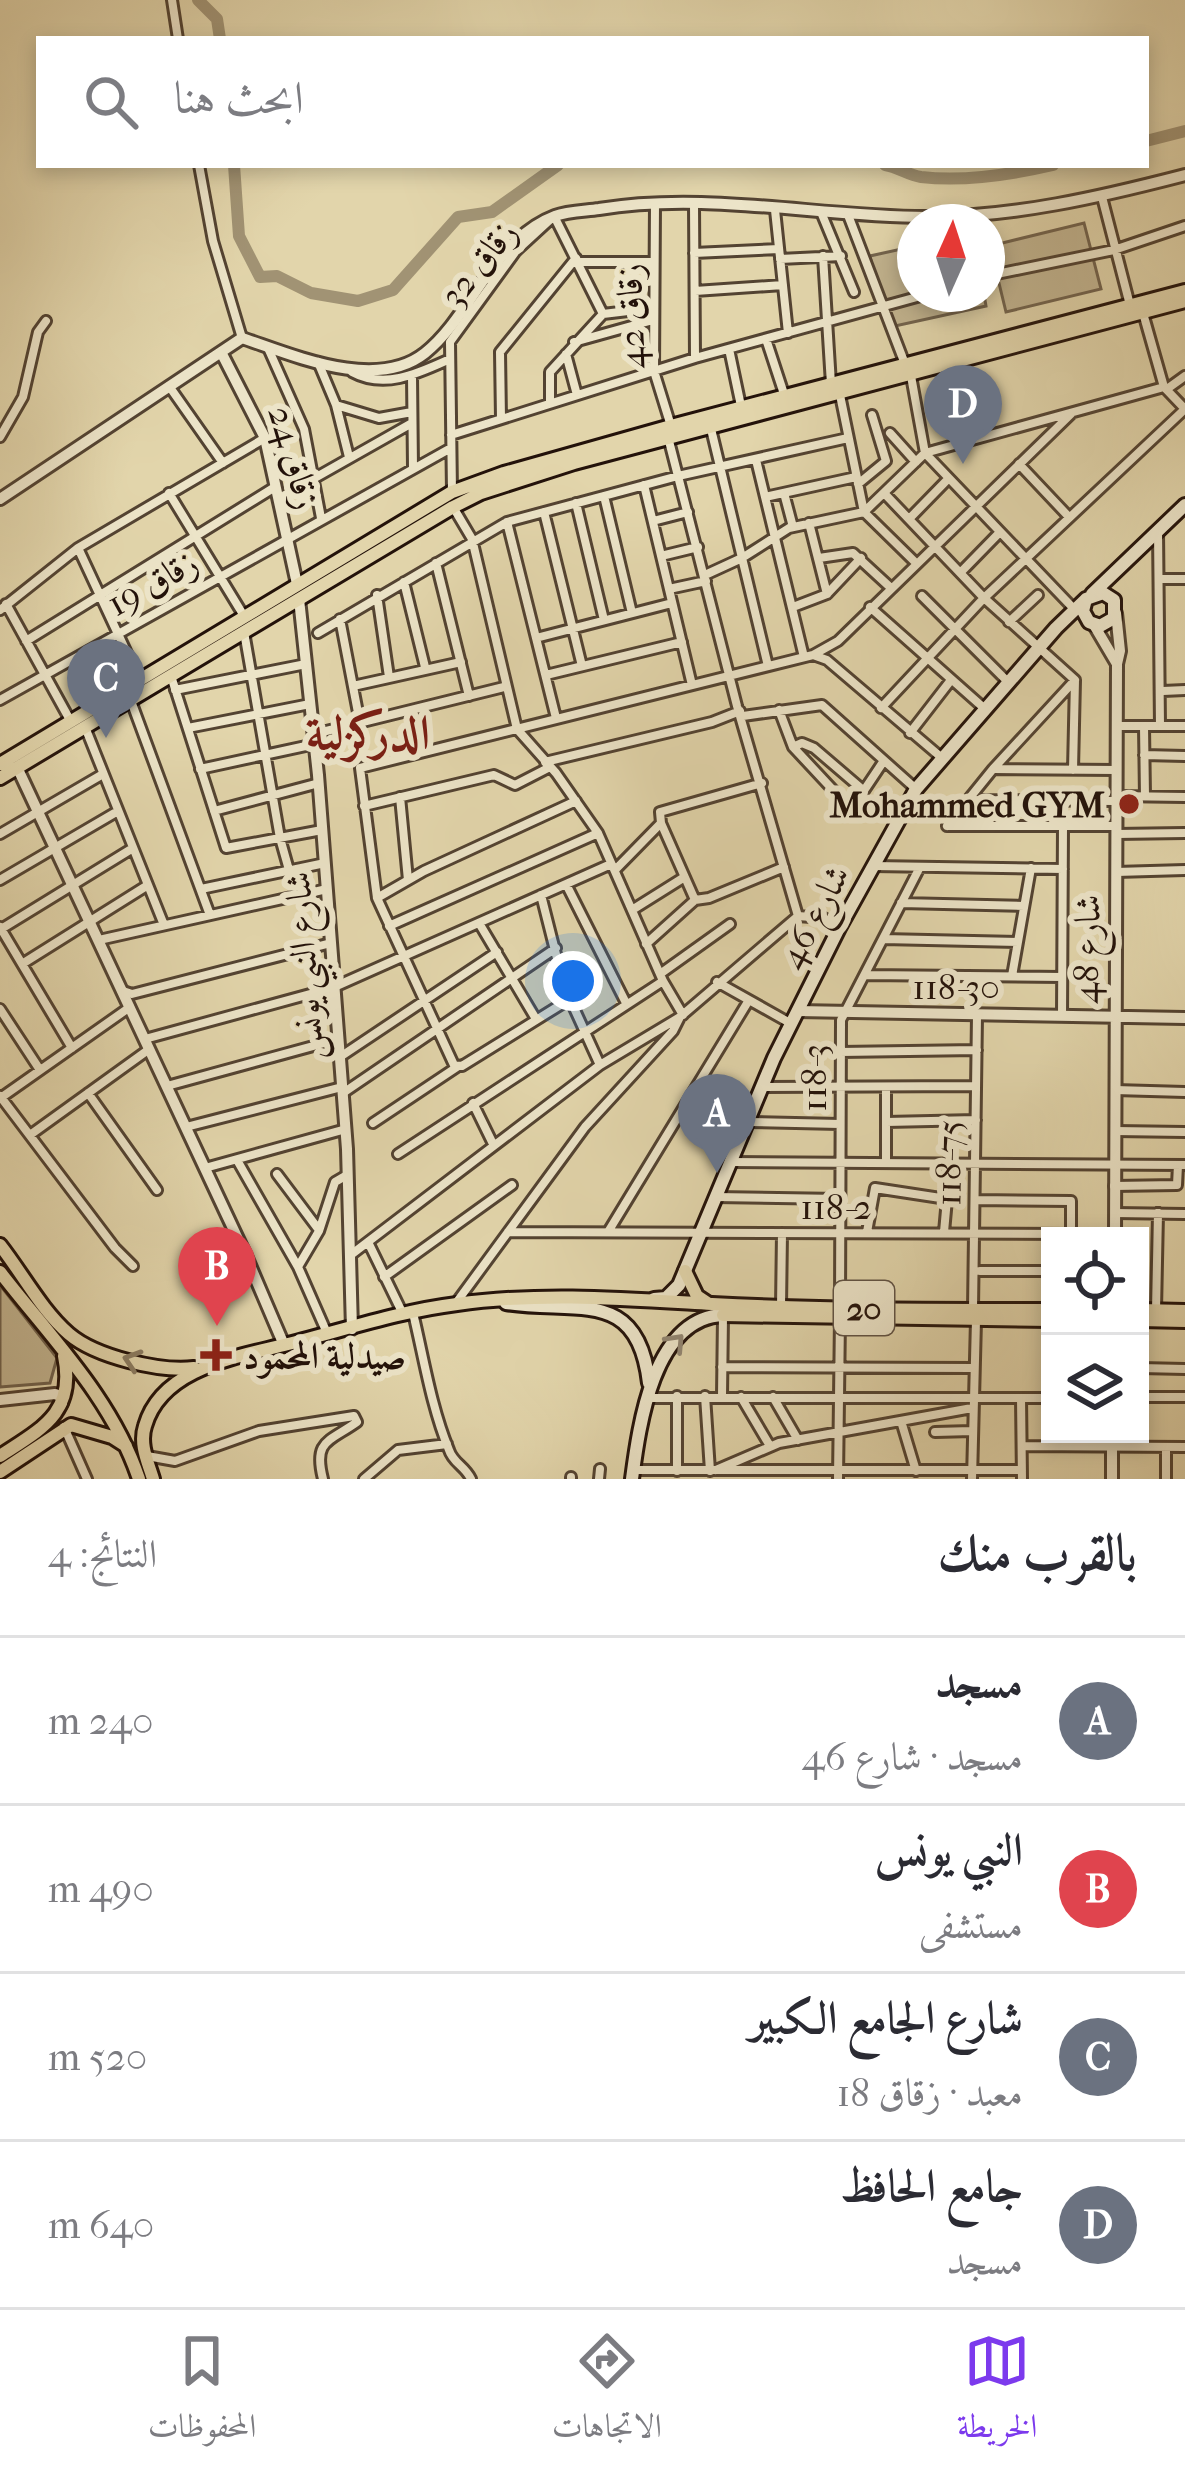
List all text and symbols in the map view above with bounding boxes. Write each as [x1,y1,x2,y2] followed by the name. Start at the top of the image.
[36,36,1149,168] search box
[78,69,144,135] icon: search
[174,72,304,125] text: ابحث هنا
[897,204,1005,312] north arrow
[431,212,526,315] street label: زقاق 32
[608,263,654,369] street label: زقاق 42
[924,365,1002,464] pin: D
[259,401,329,514] street label: زقاق 24
[100,541,205,625] street label: زقاق 19
[67,639,145,738] pin: C
[306,705,430,763] district label: الدركزلية
[830,784,1105,826] place label: Mohammed GYM
[1116,791,1142,817] marker: Mohammed GYM
[769,858,866,980] street label: شارع 46
[276,869,344,1062] street label: شارع النبي يونس
[1065,894,1118,1004] street label: شارع 48
[543,951,603,1011] your location
[912,966,1000,1008] street label: 118-30
[793,1044,835,1112] street label: 118-3
[678,1074,756,1173] pin: A
[927,1120,971,1206] street label: 118-75
[800,1186,872,1228] street label: 118-2
[178,1227,256,1326] pin: B
[1041,1227,1149,1443] map controls
[1041,1227,1149,1335] button: locate
[834,1281,894,1335] road number: 20
[662,1334,684,1356] one-way arrow
[243,1335,406,1379] place label: صيدلية المحمود
[1041,1335,1149,1443] button: layers
[200,1339,232,1371] marker: صيدلية المحمود
[122,1350,143,1374] one-way arrow
[938,1523,1137,1583] text: بالقرب منك
[48,1531,157,1577] text: النتائج: 4
[935,1656,1023,1709] text: مسجد
[48,1698,153,1744] text: 240 m
[1085,1698,1111,1744] text: A
[802,1734,1023,1780] text: مسجد · شارع 46
[875,1824,1023,1877] text: النبي يونس
[48,1866,154,1912] text: 490 m
[1085,1866,1111,1912] text: B
[919,1902,1023,1948] text: مستشفى
[749,1992,1023,2045] text: شارع الجامع الكبير
[48,2034,147,2080] text: 520 m
[1085,2034,1111,2080] text: C
[836,2070,1023,2116] text: معبد · زقاق 18
[841,2160,1023,2213] text: جامع الحافظ
[48,2202,154,2248] text: 640 m
[1083,2202,1113,2248] text: D
[946,2238,1023,2284] text: مسجد
[148,2328,256,2458] tab: المحفوظات
[552,2328,662,2458] tab: الاتجاهات
[957,2328,1037,2458] tab: الخريطة

